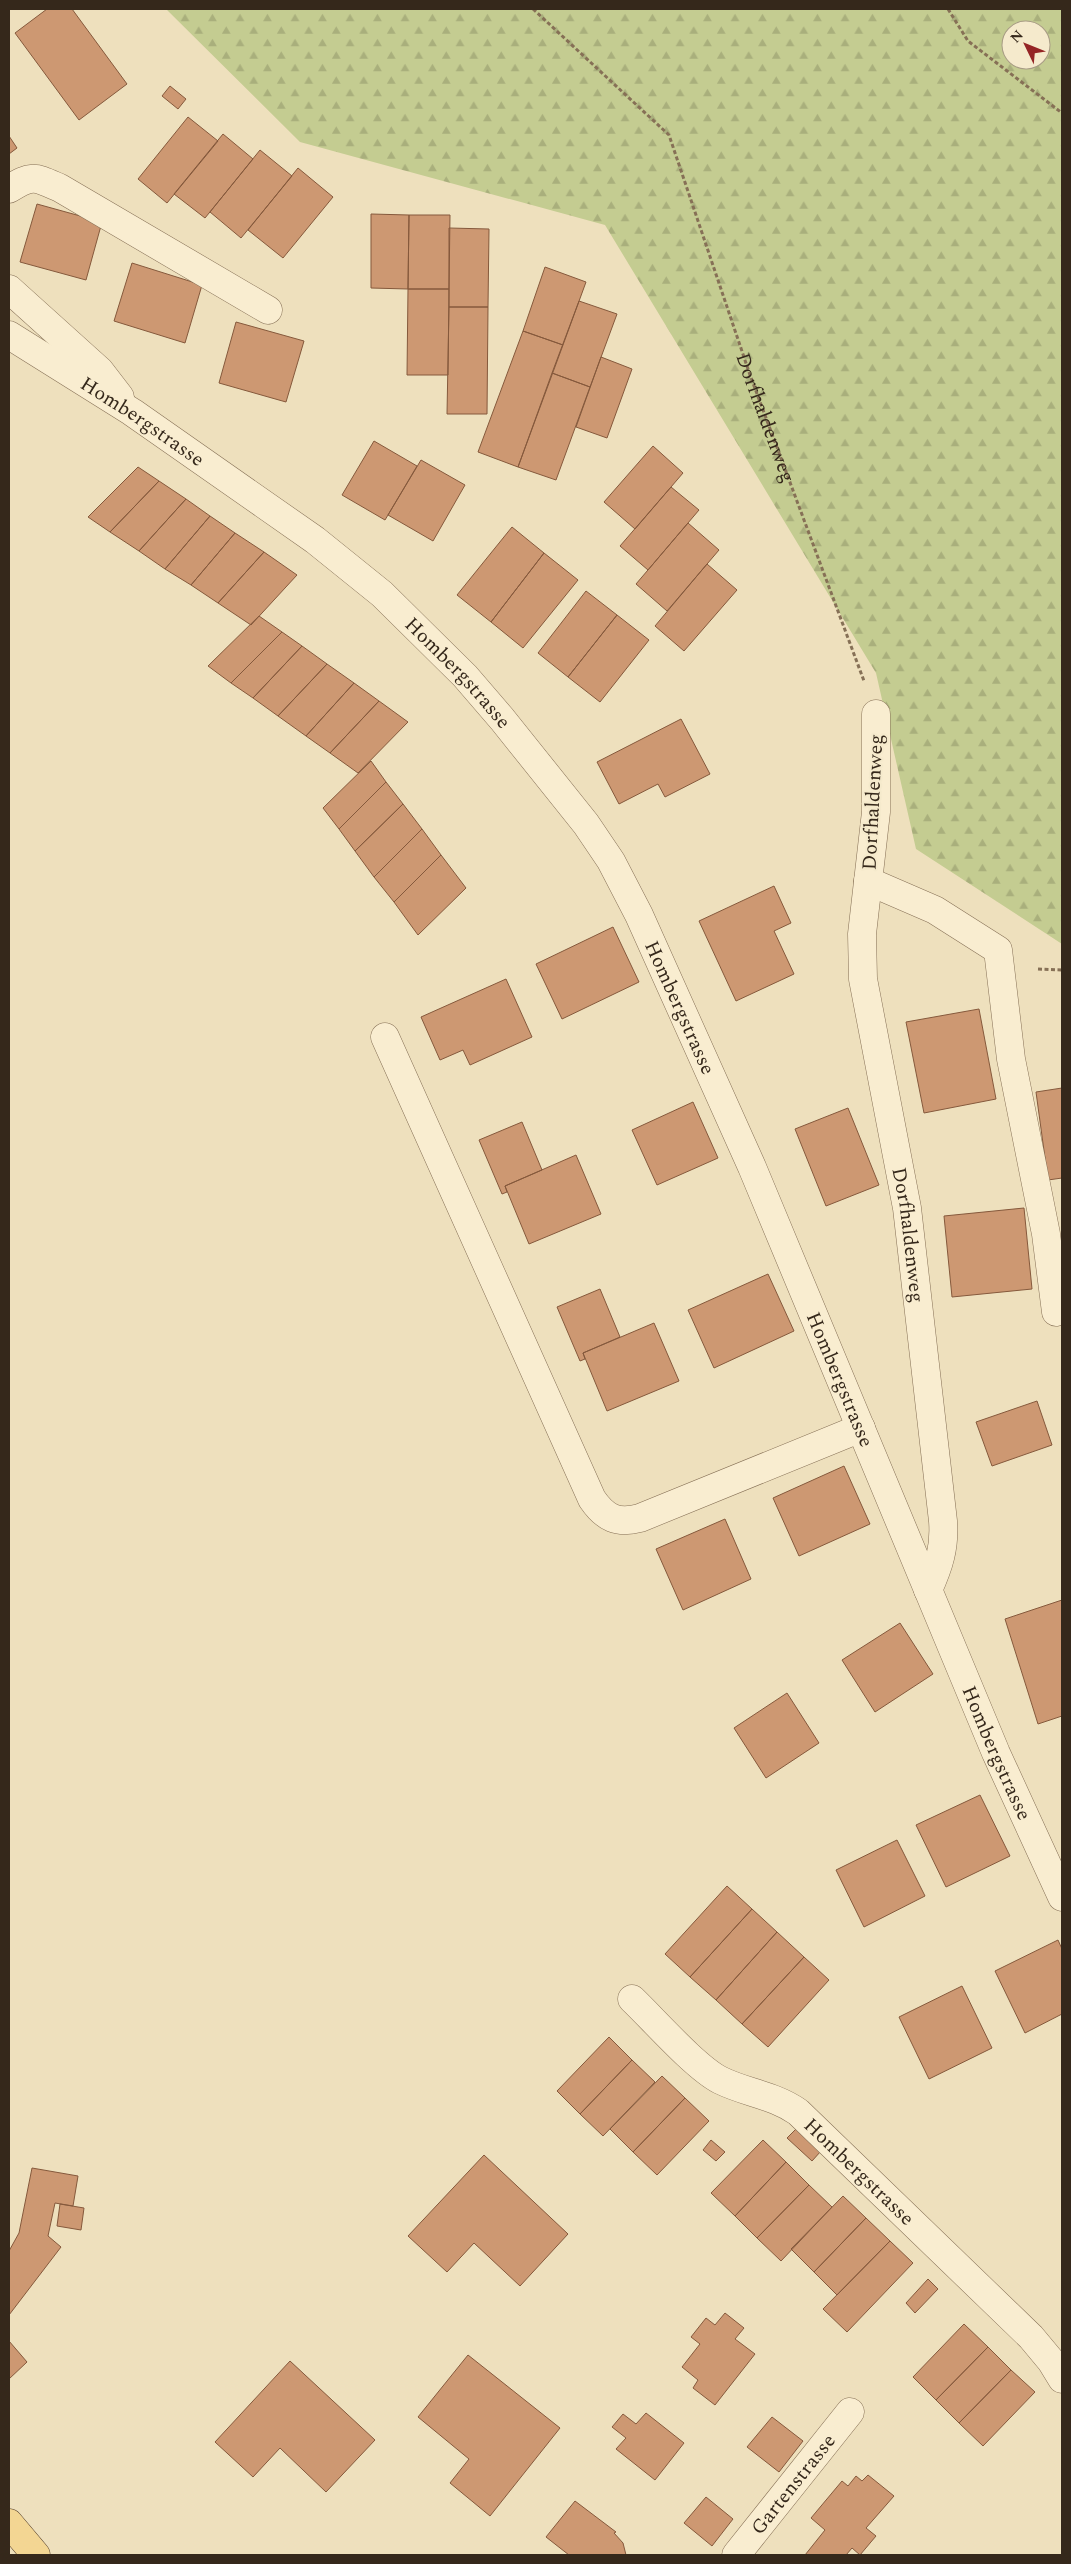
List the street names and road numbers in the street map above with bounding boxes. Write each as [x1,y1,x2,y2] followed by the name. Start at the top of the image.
[728,349,803,487] street label: Dorfhaldenweg
[74,369,210,474] street label: Hombergstrasse
[397,610,518,735] street label: Hombergstrasse
[854,733,892,871] street label: Dorfhaldenweg
[636,936,723,1080] street label: Hombergstrasse
[884,1165,932,1304] street label: Dorfhaldenweg
[798,1307,881,1452] street label: Hombergstrasse
[954,1681,1039,1825] street label: Hombergstrasse
[797,2111,921,2233] street label: Hombergstrasse
[744,2427,843,2542] street label: Gartenstrasse

